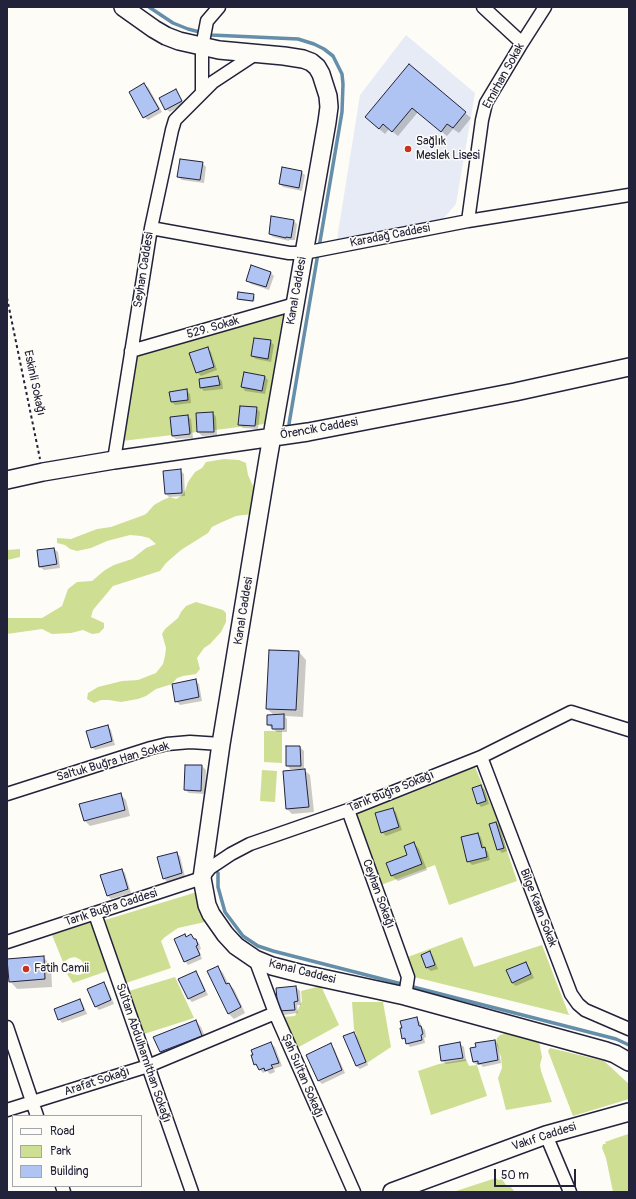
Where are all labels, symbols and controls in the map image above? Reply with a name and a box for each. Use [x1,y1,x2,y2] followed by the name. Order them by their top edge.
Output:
[480,41,528,111] street label: Emirhan Sokak
[416,135,480,163] place label: Sağlık Meslek Lisesi
[403,144,413,154] marker: Sağlık Meslek Lisesi
[349,221,431,251] street label: Karadağ Caddesi
[131,231,157,309] street label: Seyhan Caddesi
[284,256,310,326] street label: Kanal Caddesi
[185,314,241,342] street label: 529. Sokak
[20,349,48,417] street label: Eskinli Sokağı
[279,415,359,443] street label: Örencik Caddesi
[232,576,256,646] street label: Kanal Caddesi
[55,739,171,785] street label: Saltuk Buğra Han Sokak
[346,768,436,816] street label: Tarık Buğra Sokağı
[359,858,397,930] street label: Ceyhan Sokağı
[516,867,560,949] street label: Bilge Kaan Sokak
[63,886,159,930] street label: Tarık Buğra Caddesi
[267,957,337,987] street label: Kanal Caddesi
[34,962,89,976] place label: Fatih Camii
[21,964,31,974] marker: Fatih Camii
[112,981,174,1125] street label: Sultan Abdulhamithan Sokağı
[278,1032,326,1120] street label: Şah Sultan Sokağı
[62,1065,132,1099] street label: Arafat Sokağı
[12,1115,142,1187] legend
[510,1120,578,1154] street label: Vakıf Caddesi
[50,1124,75,1139] text: Road
[50,1144,71,1159] text: Park
[496,1161,578,1187] scale bar
[50,1164,89,1179] text: Building
[501,1168,529,1183] text: 50 m

